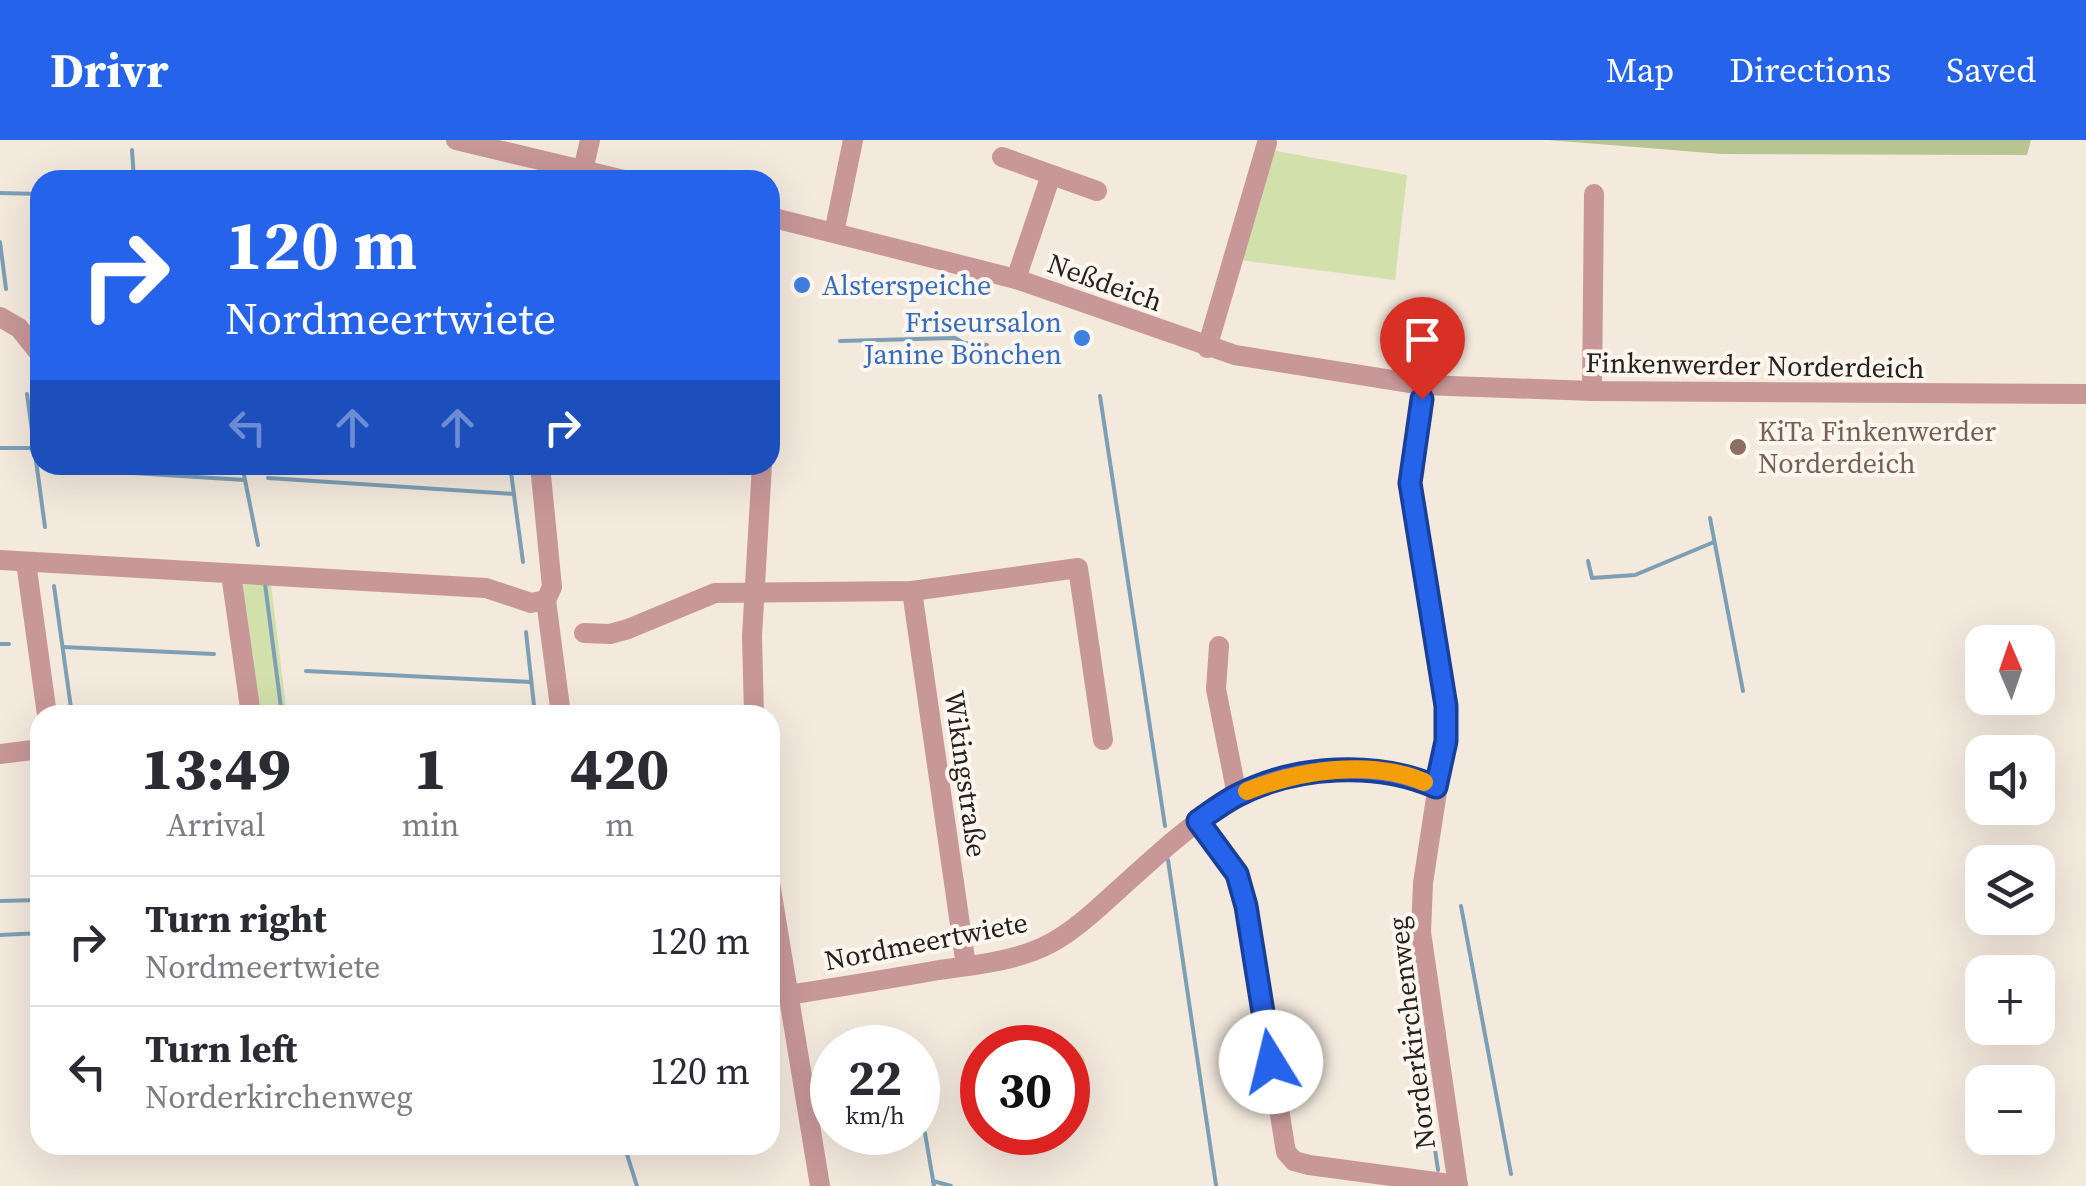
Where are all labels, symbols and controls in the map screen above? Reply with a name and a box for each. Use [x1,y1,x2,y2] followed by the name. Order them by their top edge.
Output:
[50,37,169,103] text: Drivr
[1606,46,1674,94] text: Map
[1729,46,1891,94] text: Directions
[1946,46,2036,94] text: Saved
[225,196,417,292] text: 120 m
[60,210,190,340] icon: right
[1042,244,1168,320] street label: Neßdeich
[822,266,991,304] place label: Alsterspeiche
[791,274,813,296] marker: Alsterspeiche
[225,287,556,349] text: Nordmeertwiete
[1380,297,1465,400] pin
[863,303,1062,373] place label: Friseursalon Janine Bönchen
[1395,312,1450,367] icon: arrive
[1071,327,1093,349] marker: Friseursalon Janine Bönchen
[1585,343,1925,387] street label: Finkenwerder Norderdeich
[220,400,275,455] icon: left
[325,400,380,455] icon: ahead
[430,400,485,455] icon: ahead
[535,400,590,455] icon: right
[1758,412,1996,482] place label: KiTa Finkenwerder Norderdeich
[1727,436,1749,458] marker: KiTa Finkenwerder Norderdeich
[1965,625,2055,715] north arrow
[1965,625,2055,1155] map controls
[936,688,996,860] street label: Wikingstraße
[141,727,291,809] text: 13:49
[414,727,447,809] text: 1
[570,727,669,809] text: 420
[1965,735,2055,825] button: sound
[166,803,265,847] text: Arrival
[402,803,459,847] text: min
[605,803,634,847] text: m
[1965,845,2055,935] button: layers
[145,893,327,945] text: Turn right
[821,903,1031,979] street label: Nordmeertwiete
[60,914,115,969] icon: right
[1378,914,1444,1152] street label: Norderkirchenweg
[650,915,750,967] text: 120 m
[145,945,380,989] text: Nordmeertwiete
[1965,955,2055,1045] button: +
[1219,1010,1323,1114] position arrow
[145,1023,297,1075] text: Turn left
[960,1025,1090,1155] speed limit sign: 30
[848,1043,902,1112] text: 22
[60,1044,115,1099] icon: left
[650,1045,750,1097] text: 120 m
[1965,1065,2055,1155] button: −
[145,1075,413,1119] text: Norderkirchenweg
[845,1098,905,1132] text: km/h

